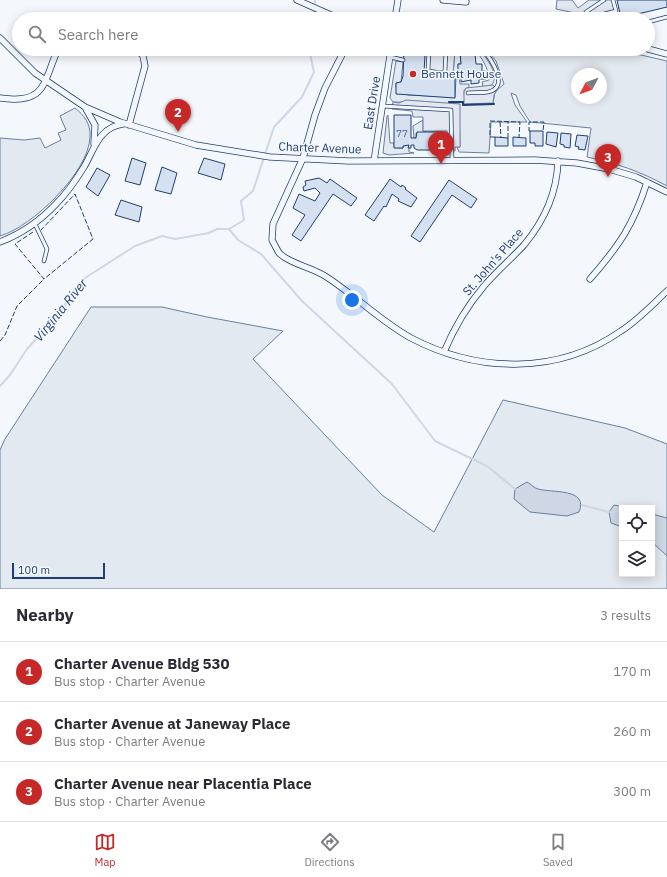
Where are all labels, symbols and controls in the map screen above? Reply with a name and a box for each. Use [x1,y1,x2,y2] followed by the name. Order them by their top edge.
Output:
[12,12,655,56] search box
[26,23,48,45] icon: search
[58,25,138,44] text: Search here
[421,66,502,81] place label: Bennett House
[571,68,607,104] north arrow
[408,69,418,79] marker: Bennett House
[360,75,383,131] street label: East Drive
[165,99,191,132] pin: 2
[396,127,408,140] house number: 77
[428,131,454,164] pin: 1
[278,139,362,156] street label: Charter Avenue
[595,144,621,177] pin: 3
[459,225,526,299] street label: St. John's Place
[30,274,92,345] water label: Virginia River
[342,290,362,310] your location
[619,505,655,577] map controls
[619,505,655,541] button: locate
[619,541,655,577] button: layers
[12,561,105,580] scale bar
[18,563,50,577] text: 100 m
[16,604,74,626] text: Nearby
[600,607,651,624] text: 3 results
[54,654,230,673] text: Charter Avenue Bldg 530
[25,663,33,680] text: 1
[613,663,651,680] text: 170 m
[54,673,205,690] text: Bus stop · Charter Avenue
[54,714,290,733] text: Charter Avenue at Janeway Place
[25,723,33,740] text: 2
[613,723,651,740] text: 260 m
[54,733,205,750] text: Bus stop · Charter Avenue
[54,774,312,793] text: Charter Avenue near Placentia Place
[25,783,33,800] text: 3
[613,783,651,800] text: 300 m
[54,793,205,810] text: Bus stop · Charter Avenue
[94,831,116,869] tab: Map
[304,831,355,869] tab: Directions
[543,831,573,869] tab: Saved

